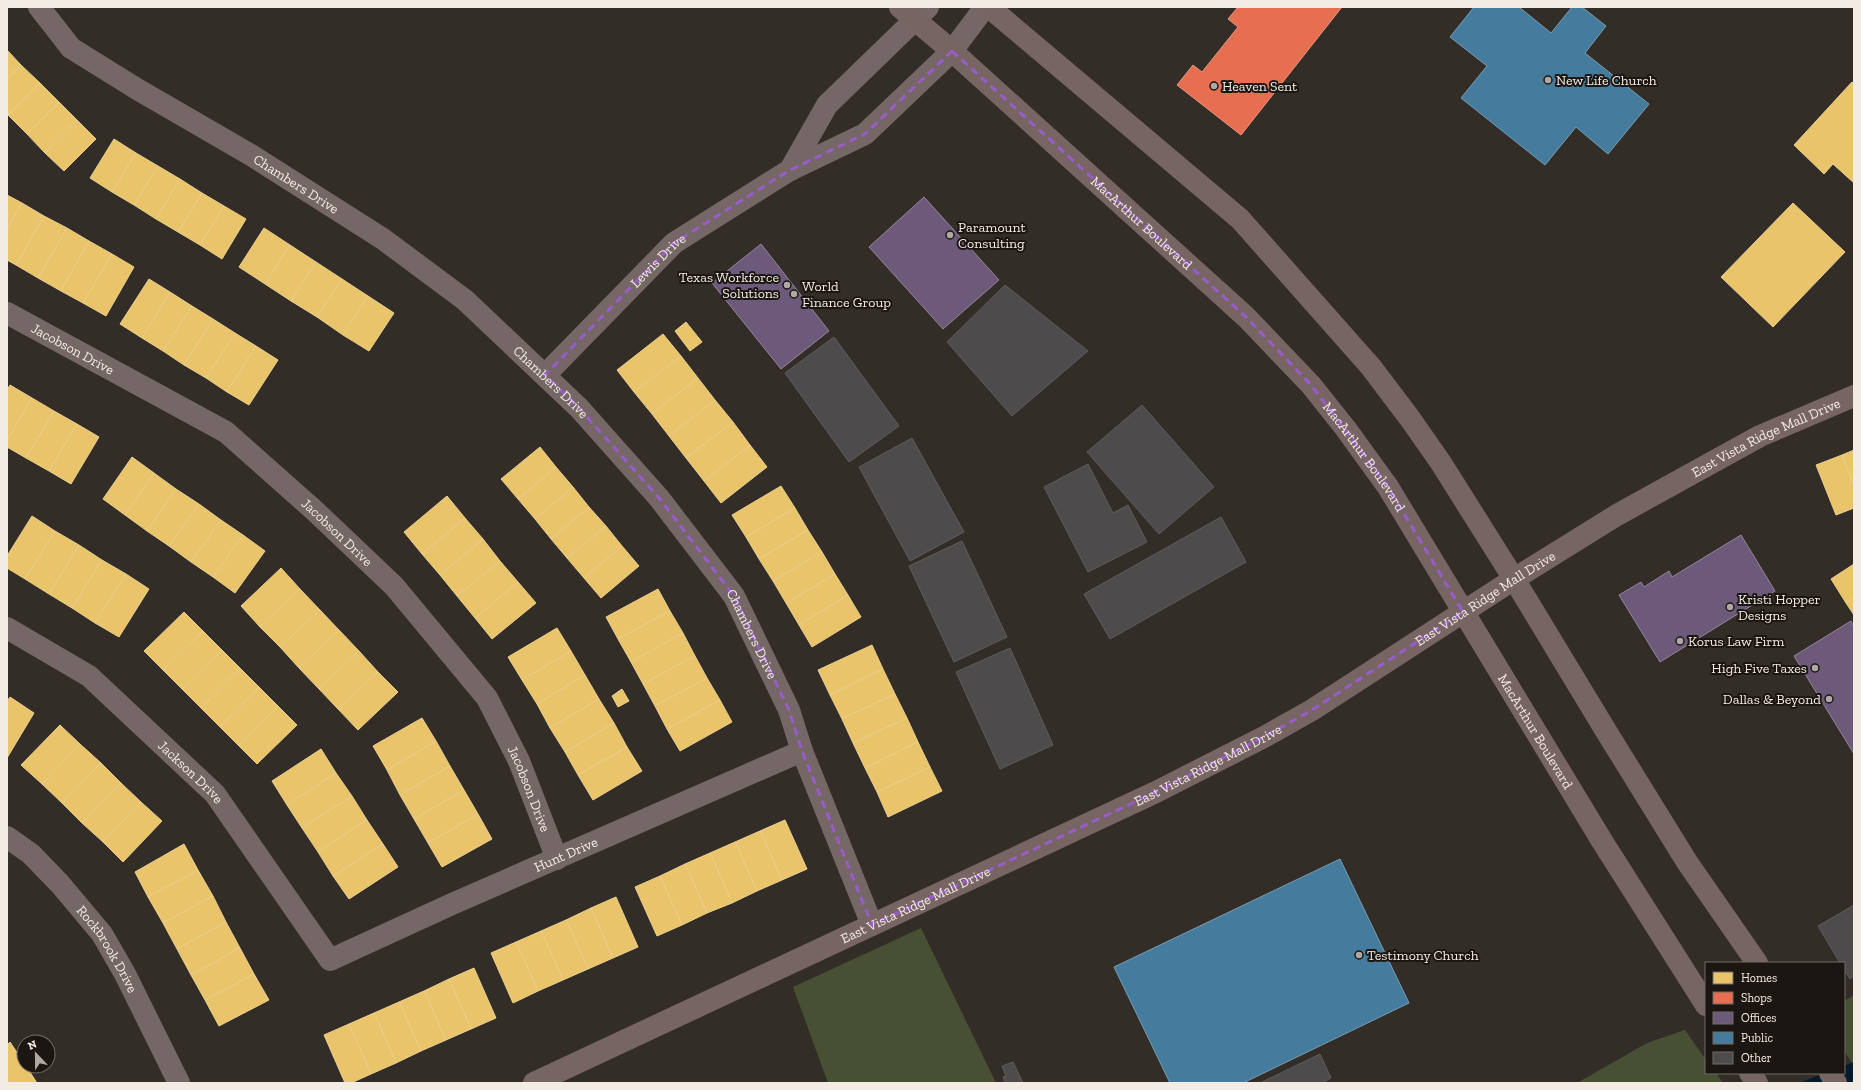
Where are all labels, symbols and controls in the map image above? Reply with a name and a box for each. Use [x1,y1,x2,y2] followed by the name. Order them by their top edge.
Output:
[1556,72,1657,89] place label: New Life Church
[1543,75,1553,85] marker: New Life Church
[1222,78,1298,95] place label: Heaven Sent
[1209,81,1219,91] marker: Heaven Sent
[250,151,342,218] street label: Chambers Drive
[1087,173,1196,274] street label: MacArthur Boulevard
[958,219,1026,252] place label: Paramount Consulting
[627,230,689,292] street label: Lewis Drive
[945,230,955,240] marker: Paramount Consulting
[679,269,779,302] place label: Texas Workforce Solutions
[802,278,891,311] place label: World Finance Group
[782,280,792,290] marker: Texas Workforce Solutions
[789,289,799,299] marker: World Finance Group
[28,320,117,379] street label: Jacobson Drive
[510,342,592,422] street label: Chambers Drive
[1689,395,1843,481] street label: East Vista Ridge Mall Drive
[1319,399,1409,515] street label: MacArthur Boulevard
[298,495,376,570] street label: Jacobson Drive
[1412,547,1559,650] street label: East Vista Ridge Mall Drive
[723,586,781,682] street label: Chambers Drive
[1738,591,1821,624] place label: Kristi Hopper Designs
[1725,602,1735,612] marker: Kristi Hopper Designs
[1688,633,1784,650] place label: Korus Law Firm
[1675,636,1685,646] marker: Korus Law Firm
[1711,660,1807,677] place label: High Five Taxes
[1810,663,1820,673] marker: High Five Taxes
[1494,671,1577,792] street label: MacArthur Boulevard
[1723,691,1821,708] place label: Dallas & Beyond
[1824,694,1834,704] marker: Dallas & Beyond
[1131,721,1285,810] street label: East Vista Ridge Mall Drive
[154,737,227,807] street label: Jackson Drive
[504,743,554,835] street label: Jacobson Drive
[532,833,601,876] street label: Hunt Drive
[838,863,994,947] street label: East Vista Ridge Mall Drive
[73,902,141,996] street label: Rockbrook Drive
[1367,947,1479,964] place label: Testimony Church
[1354,950,1364,960] marker: Testimony Church
[1705,962,1845,1074] legend
[1741,971,1777,985] text: Homes
[1741,991,1772,1005] text: Shops
[1741,1011,1777,1025] text: Offices
[1741,1031,1774,1045] text: Public
[16,1034,56,1074] north arrow
[26,1037,39,1053] text: N
[1741,1051,1772,1065] text: Other

